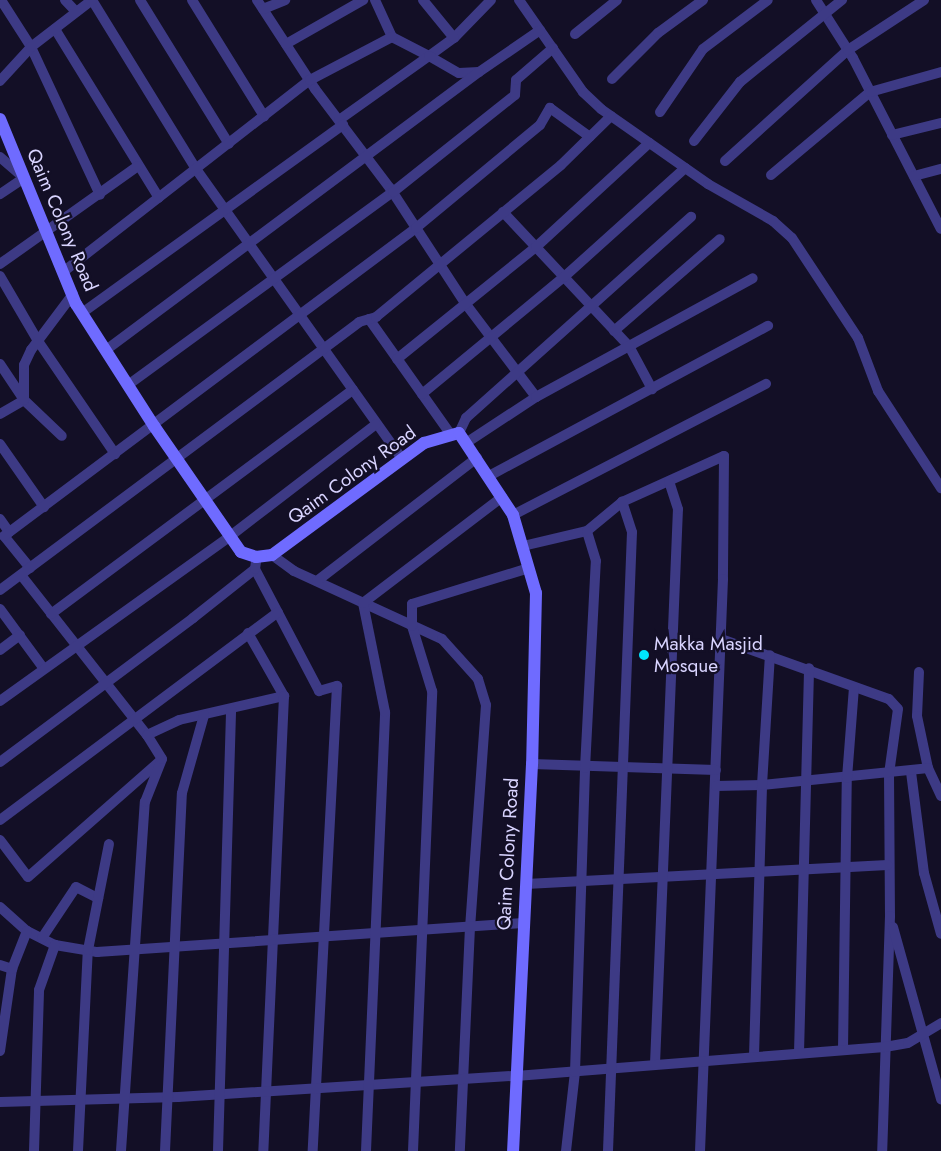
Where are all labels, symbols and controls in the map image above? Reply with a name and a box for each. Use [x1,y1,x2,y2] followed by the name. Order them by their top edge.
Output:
[22,145,102,295] street label: Qaim Colony Road
[284,421,420,529] street label: Qaim Colony Road
[654,633,763,677] place label: Makka Masjid Mosque
[638,649,650,661] marker: Makka Masjid Mosque
[493,777,523,931] street label: Qaim Colony Road

